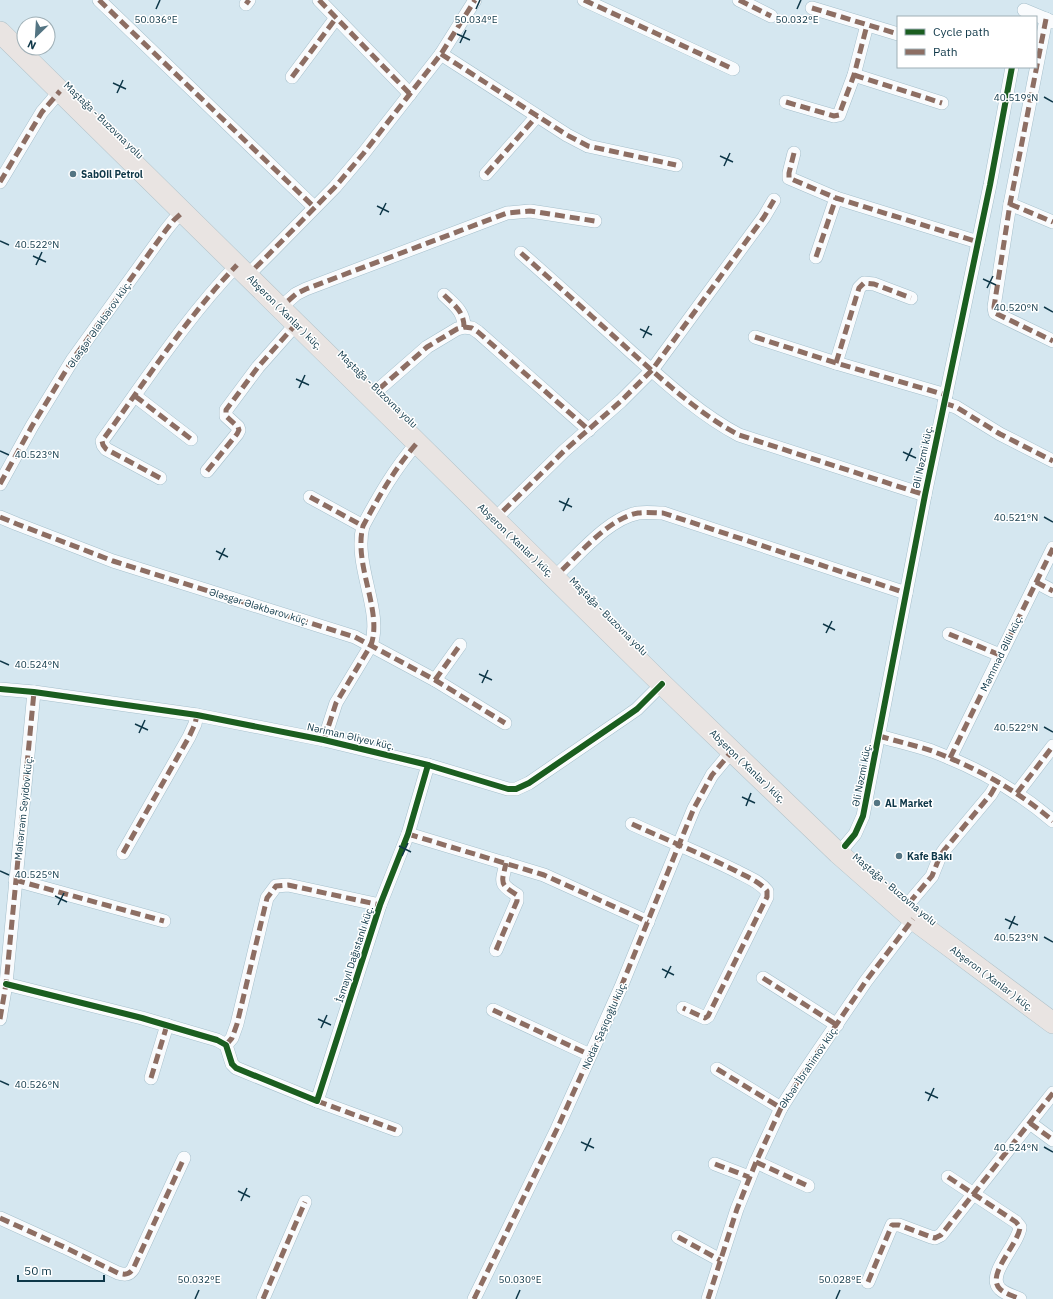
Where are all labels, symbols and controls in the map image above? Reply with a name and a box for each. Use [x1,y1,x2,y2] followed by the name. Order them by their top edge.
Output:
[134,13,178,26] text: 50.036°E
[454,13,498,26] text: 50.034°E
[775,13,819,26] text: 50.032°E
[16,16,56,56] north arrow
[897,16,1037,68] legend
[933,24,990,39] text: Cycle path
[25,37,38,53] text: N
[933,44,958,59] text: Path
[61,79,146,162] street label: Maştağa - Buzovna yolu
[994,91,1038,104] text: 40.519°N
[81,168,143,181] place label: SabOil Petrol
[68,169,78,179] marker: SabOil Petrol
[15,238,59,251] text: 40.522°N
[244,272,325,353] street label: Abşeron ( Xanlar ) küç.
[64,278,134,370] street label: Ələsgər Ələkbərov küç.
[994,301,1038,314] text: 40.520°N
[335,348,420,431] street label: Maştağa - Buzovna yolu
[909,424,936,490] street label: Əli Nəzmi küç.
[15,448,59,461] text: 40.523°N
[475,501,556,580] street label: Abşeron ( Xanlar ) küç.
[994,511,1038,524] text: 40.521°N
[567,574,651,658] street label: Maştağa - Buzovna yolu
[207,585,310,628] street label: Ələsgər Ələkbərov küç.
[977,613,1026,693] street label: Məmməd Əlili küç.
[15,658,59,671] text: 40.524°N
[306,720,396,753] street label: Nəriman Əliyev küç.
[994,721,1038,734] text: 40.522°N
[707,727,788,806] street label: Abşeron ( Xanlar ) küç.
[849,742,874,808] street label: Əli Nəzmi küç.
[12,755,35,861] street label: Məhərrəm Seyidov küç.
[885,797,933,810] place label: AL Market
[872,798,882,808] marker: AL Market
[850,850,939,928] street label: Maştağa - Buzovna yolu
[907,850,952,863] place label: Kafe Bakı
[894,851,904,861] marker: Kafe Bakı
[15,868,59,881] text: 40.525°N
[333,904,376,1004] street label: İsmayıl Dağıstanlı küç.
[994,931,1038,944] text: 40.523°N
[947,943,1036,1014] street label: Abşeron ( Xanlar ) küç.
[579,979,630,1071] street label: Nodar Şaşıqoğlu küç.
[776,1024,841,1111] street label: Əkbər İbrahimov küç.
[15,1078,59,1091] text: 40.526°N
[994,1141,1038,1154] text: 40.524°N
[18,1257,104,1283] scale bar
[24,1263,52,1278] text: 50 m
[177,1273,221,1286] text: 50.032°E
[498,1273,542,1286] text: 50.030°E
[818,1273,862,1286] text: 50.028°E

